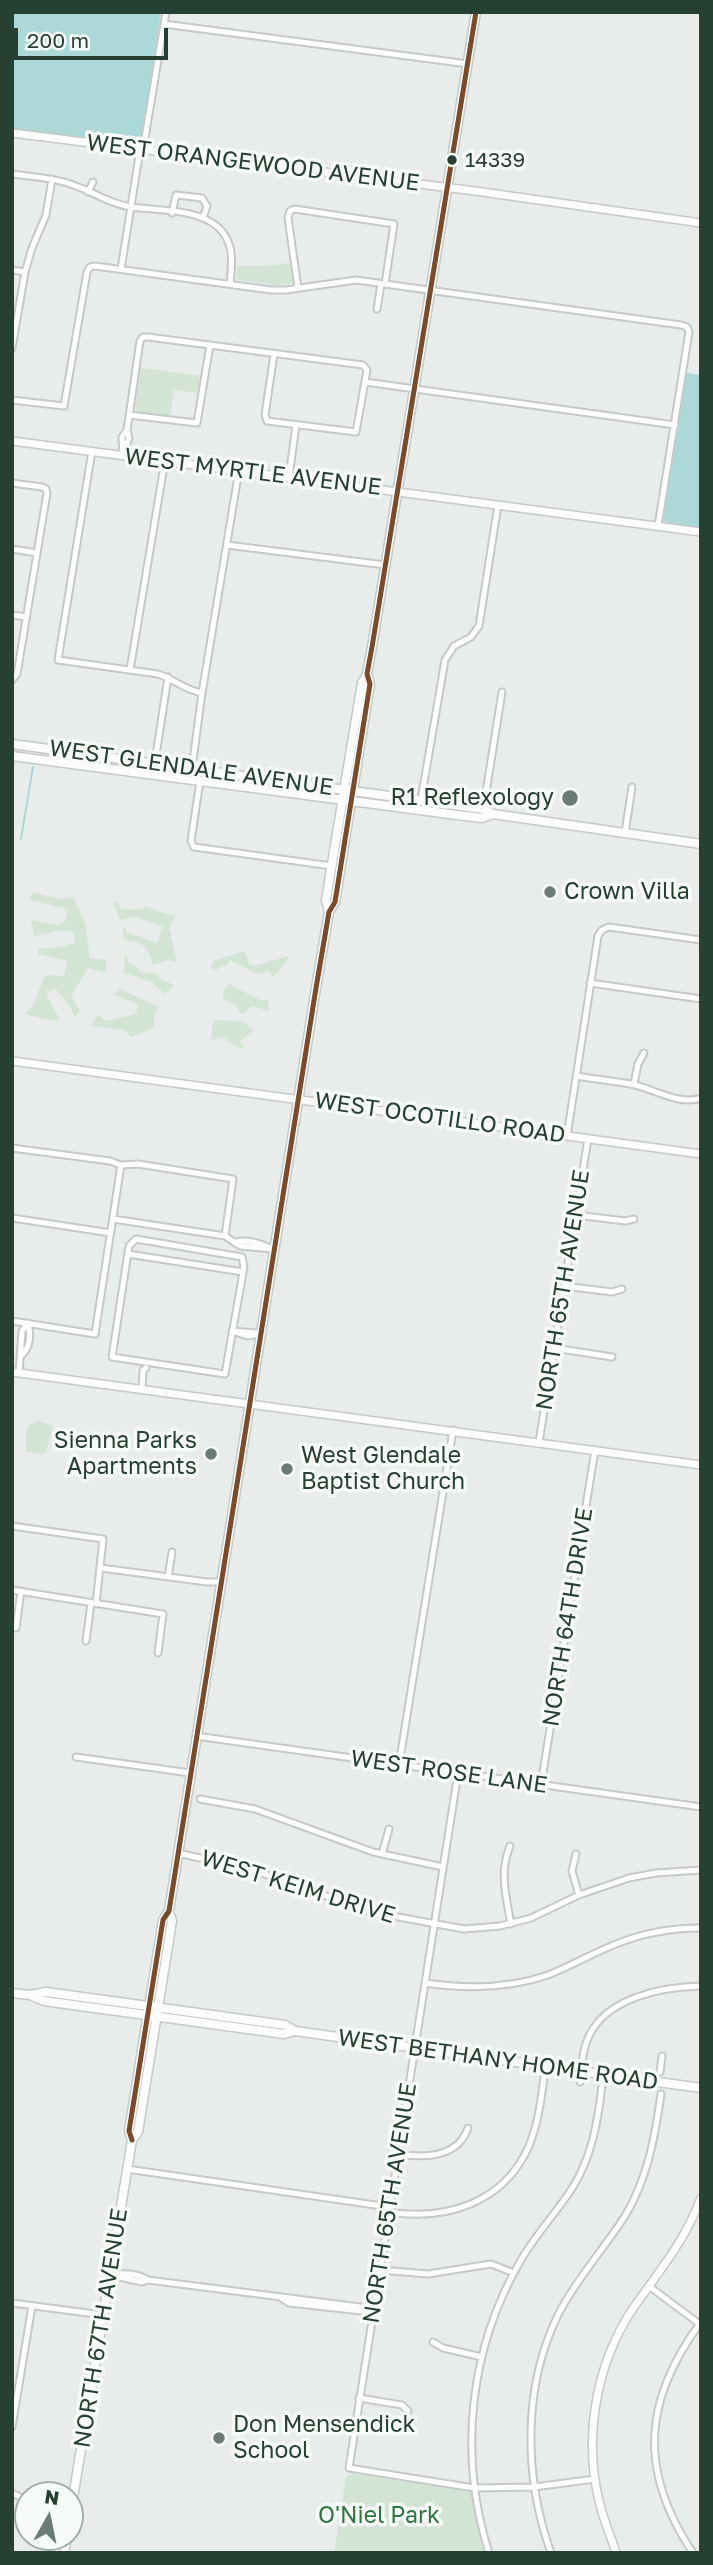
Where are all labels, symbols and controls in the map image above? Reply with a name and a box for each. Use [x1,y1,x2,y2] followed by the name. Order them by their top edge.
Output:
[18,14,172,58] scale bar
[27,27,89,53] text: 200 m
[85,129,421,197] street label: WEST ORANGEWOOD AVENUE
[465,147,525,173] place label: 14339
[445,153,459,167] marker: 14339
[123,443,383,501] street label: WEST MYRTLE AVENUE
[47,734,335,802] street label: WEST GLENDALE AVENUE
[391,784,554,812] place label: R1 Reflexology
[560,788,580,808] marker: R1 Reflexology
[564,878,690,906] place label: Crown Villa
[542,884,558,900] marker: Crown Villa
[313,1087,567,1149] street label: WEST OCOTILLO ROAD
[530,1168,596,1412] street label: NORTH 65TH AVENUE
[54,1427,197,1481] place label: Sienna Parks Apartments
[301,1442,465,1496] place label: West Glendale Baptist Church
[203,1446,219,1462] marker: Sienna Parks Apartments
[279,1461,295,1477] marker: West Glendale Baptist Church
[537,1506,599,1728] street label: NORTH 64TH DRIVE
[349,1745,549,1799] street label: WEST ROSE LANE
[198,1844,398,1930] street label: WEST KEIM DRIVE
[336,2024,660,2096] street label: WEST BETHANY HOME ROAD
[357,2081,423,2325] street label: NORTH 65TH AVENUE
[68,2206,134,2450] street label: NORTH 67TH AVENUE
[233,2411,416,2465] place label: Don Mensendick School
[211,2430,227,2446] marker: Don Mensendick School
[14,2481,84,2551] north arrow
[43,2484,61,2509] text: N
[318,2502,440,2530] park label: O'Niel Park

